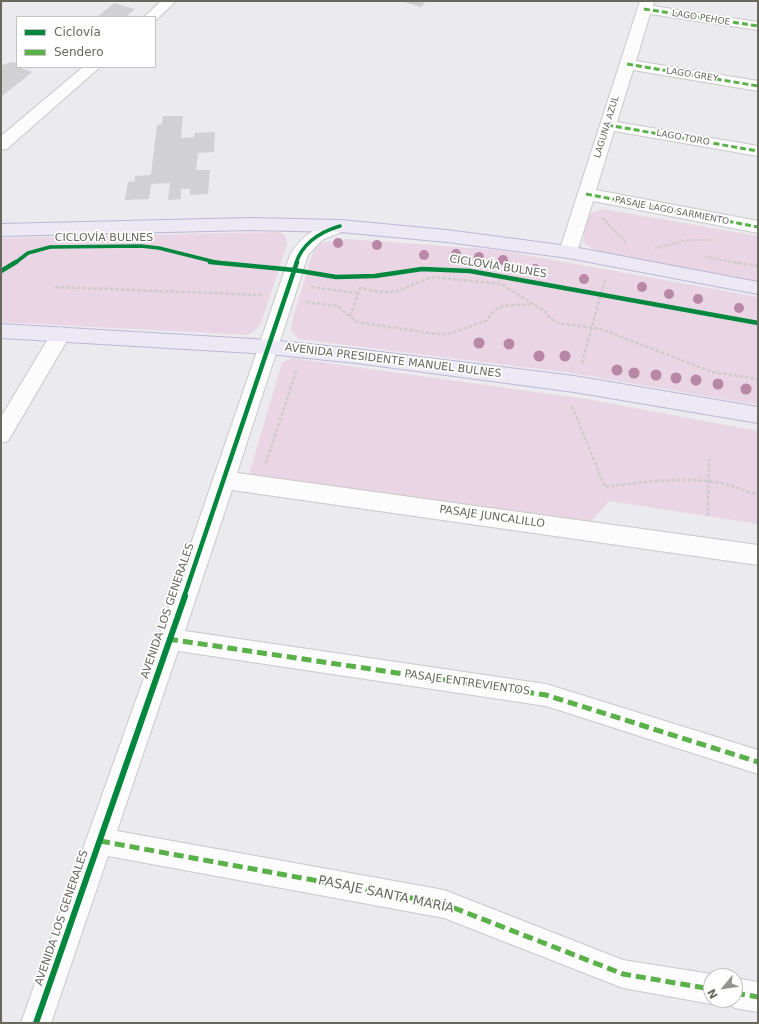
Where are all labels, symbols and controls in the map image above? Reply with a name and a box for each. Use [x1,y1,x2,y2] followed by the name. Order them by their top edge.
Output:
[671,8,731,28] street label: LAGO PEHOE
[16,16,156,68] legend
[54,25,101,39] text: Ciclovía
[54,45,104,59] text: Sendero
[665,66,719,84] street label: LAGO GREY
[592,95,622,159] street label: LAGUNA AZUL
[655,128,711,148] street label: LAGO TORO
[614,195,730,227] street label: PASAJE LAGO SARMIENTO
[55,231,153,245] street label: CICLOVÍA BULNES
[448,253,548,281] street label: CICLOVÍA BULNES
[284,341,502,381] street label: AVENIDA PRESIDENTE MANUEL BULNES
[438,503,546,531] street label: PASAJE JUNCALILLO
[139,542,197,680] street label: AVENIDA LOS GENERALES
[403,668,531,698] street label: PASAJE ENTREVIENTOS
[33,849,91,987] street label: AVENIDA LOS GENERALES
[317,873,455,917] street label: PASAJE SANTA MARÍA
[703,968,743,1008] north arrow
[705,986,721,1001] text: N

